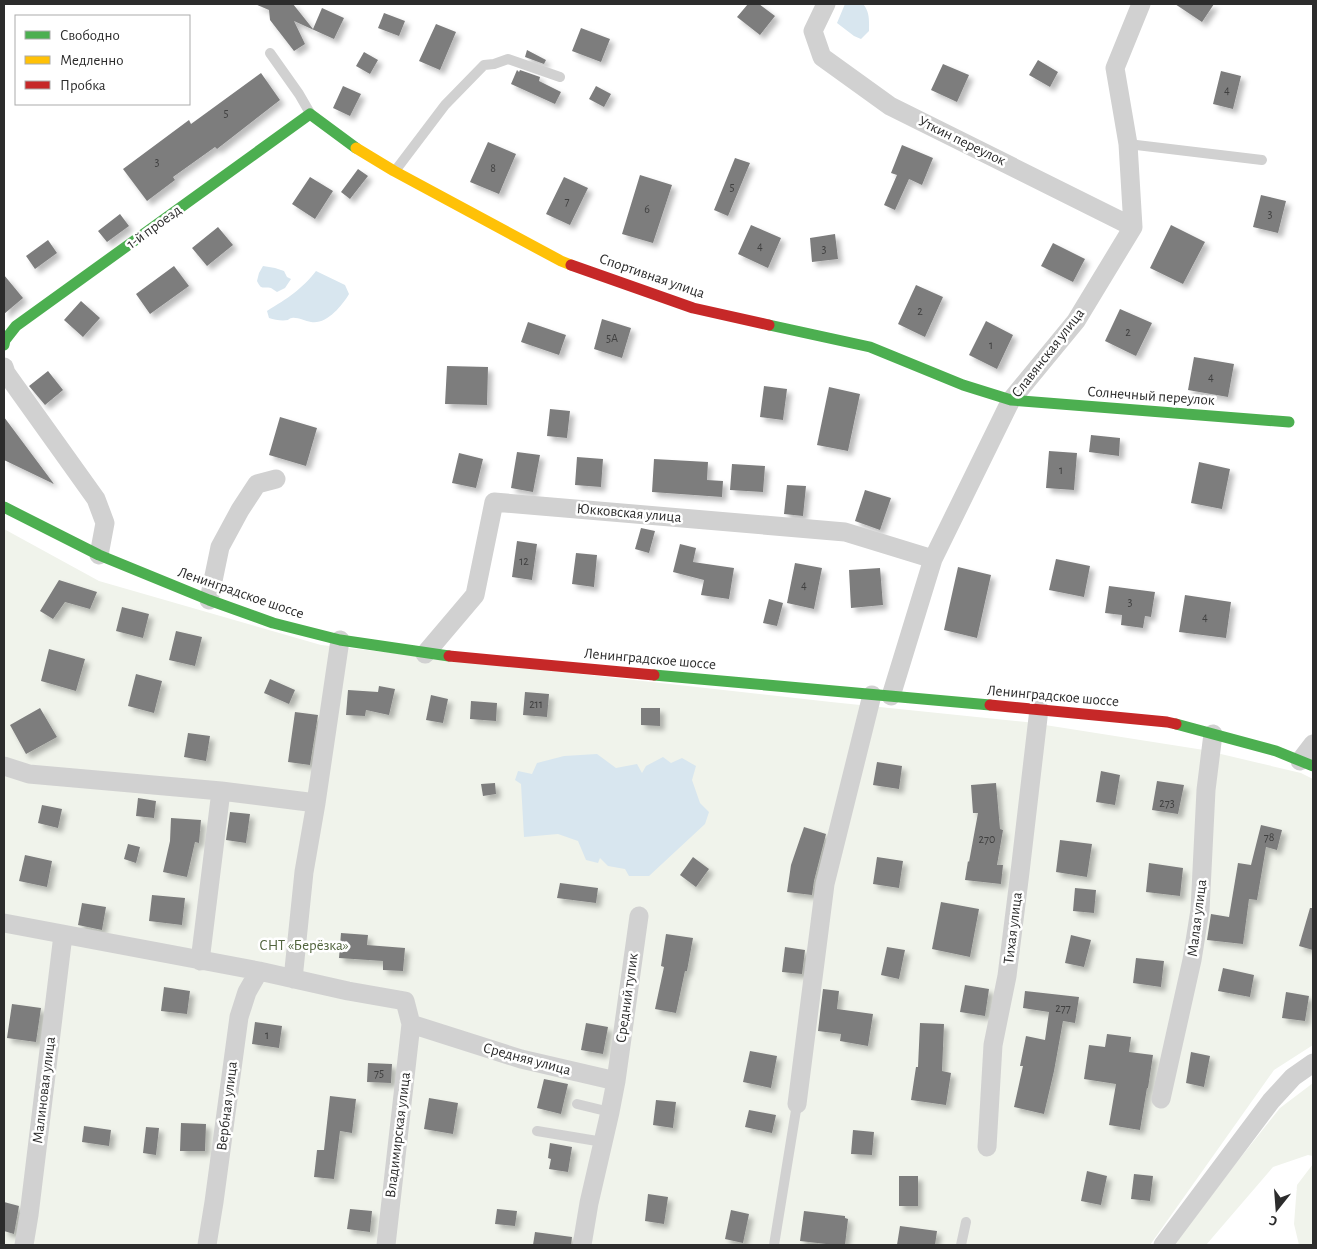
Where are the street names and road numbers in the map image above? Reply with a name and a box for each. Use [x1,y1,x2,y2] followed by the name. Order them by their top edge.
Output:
[916,113,1008,169] street label: Уткин переулок
[124,202,184,252] street label: 1-й проезд
[597,251,707,301] street label: Спортивная улица
[1009,306,1087,400] street label: Славянская улица
[1087,384,1215,408] street label: Солнечный переулок
[576,501,682,525] street label: Юкковская улица
[176,564,306,622] street label: Ленинградское шоссе
[583,646,717,672] street label: Ленинградское шоссе
[986,683,1120,709] street label: Ленинградское шоссе
[1185,878,1209,958] street label: Малая улица
[1001,891,1025,965] street label: Тихая улица
[613,952,641,1044] street label: Средний тупик
[30,1036,58,1144] street label: Малиновая улица
[482,1040,573,1078] street label: Средняя улица
[214,1060,240,1152] street label: Вербная улица
[383,1071,413,1199] street label: Владимирская улица

